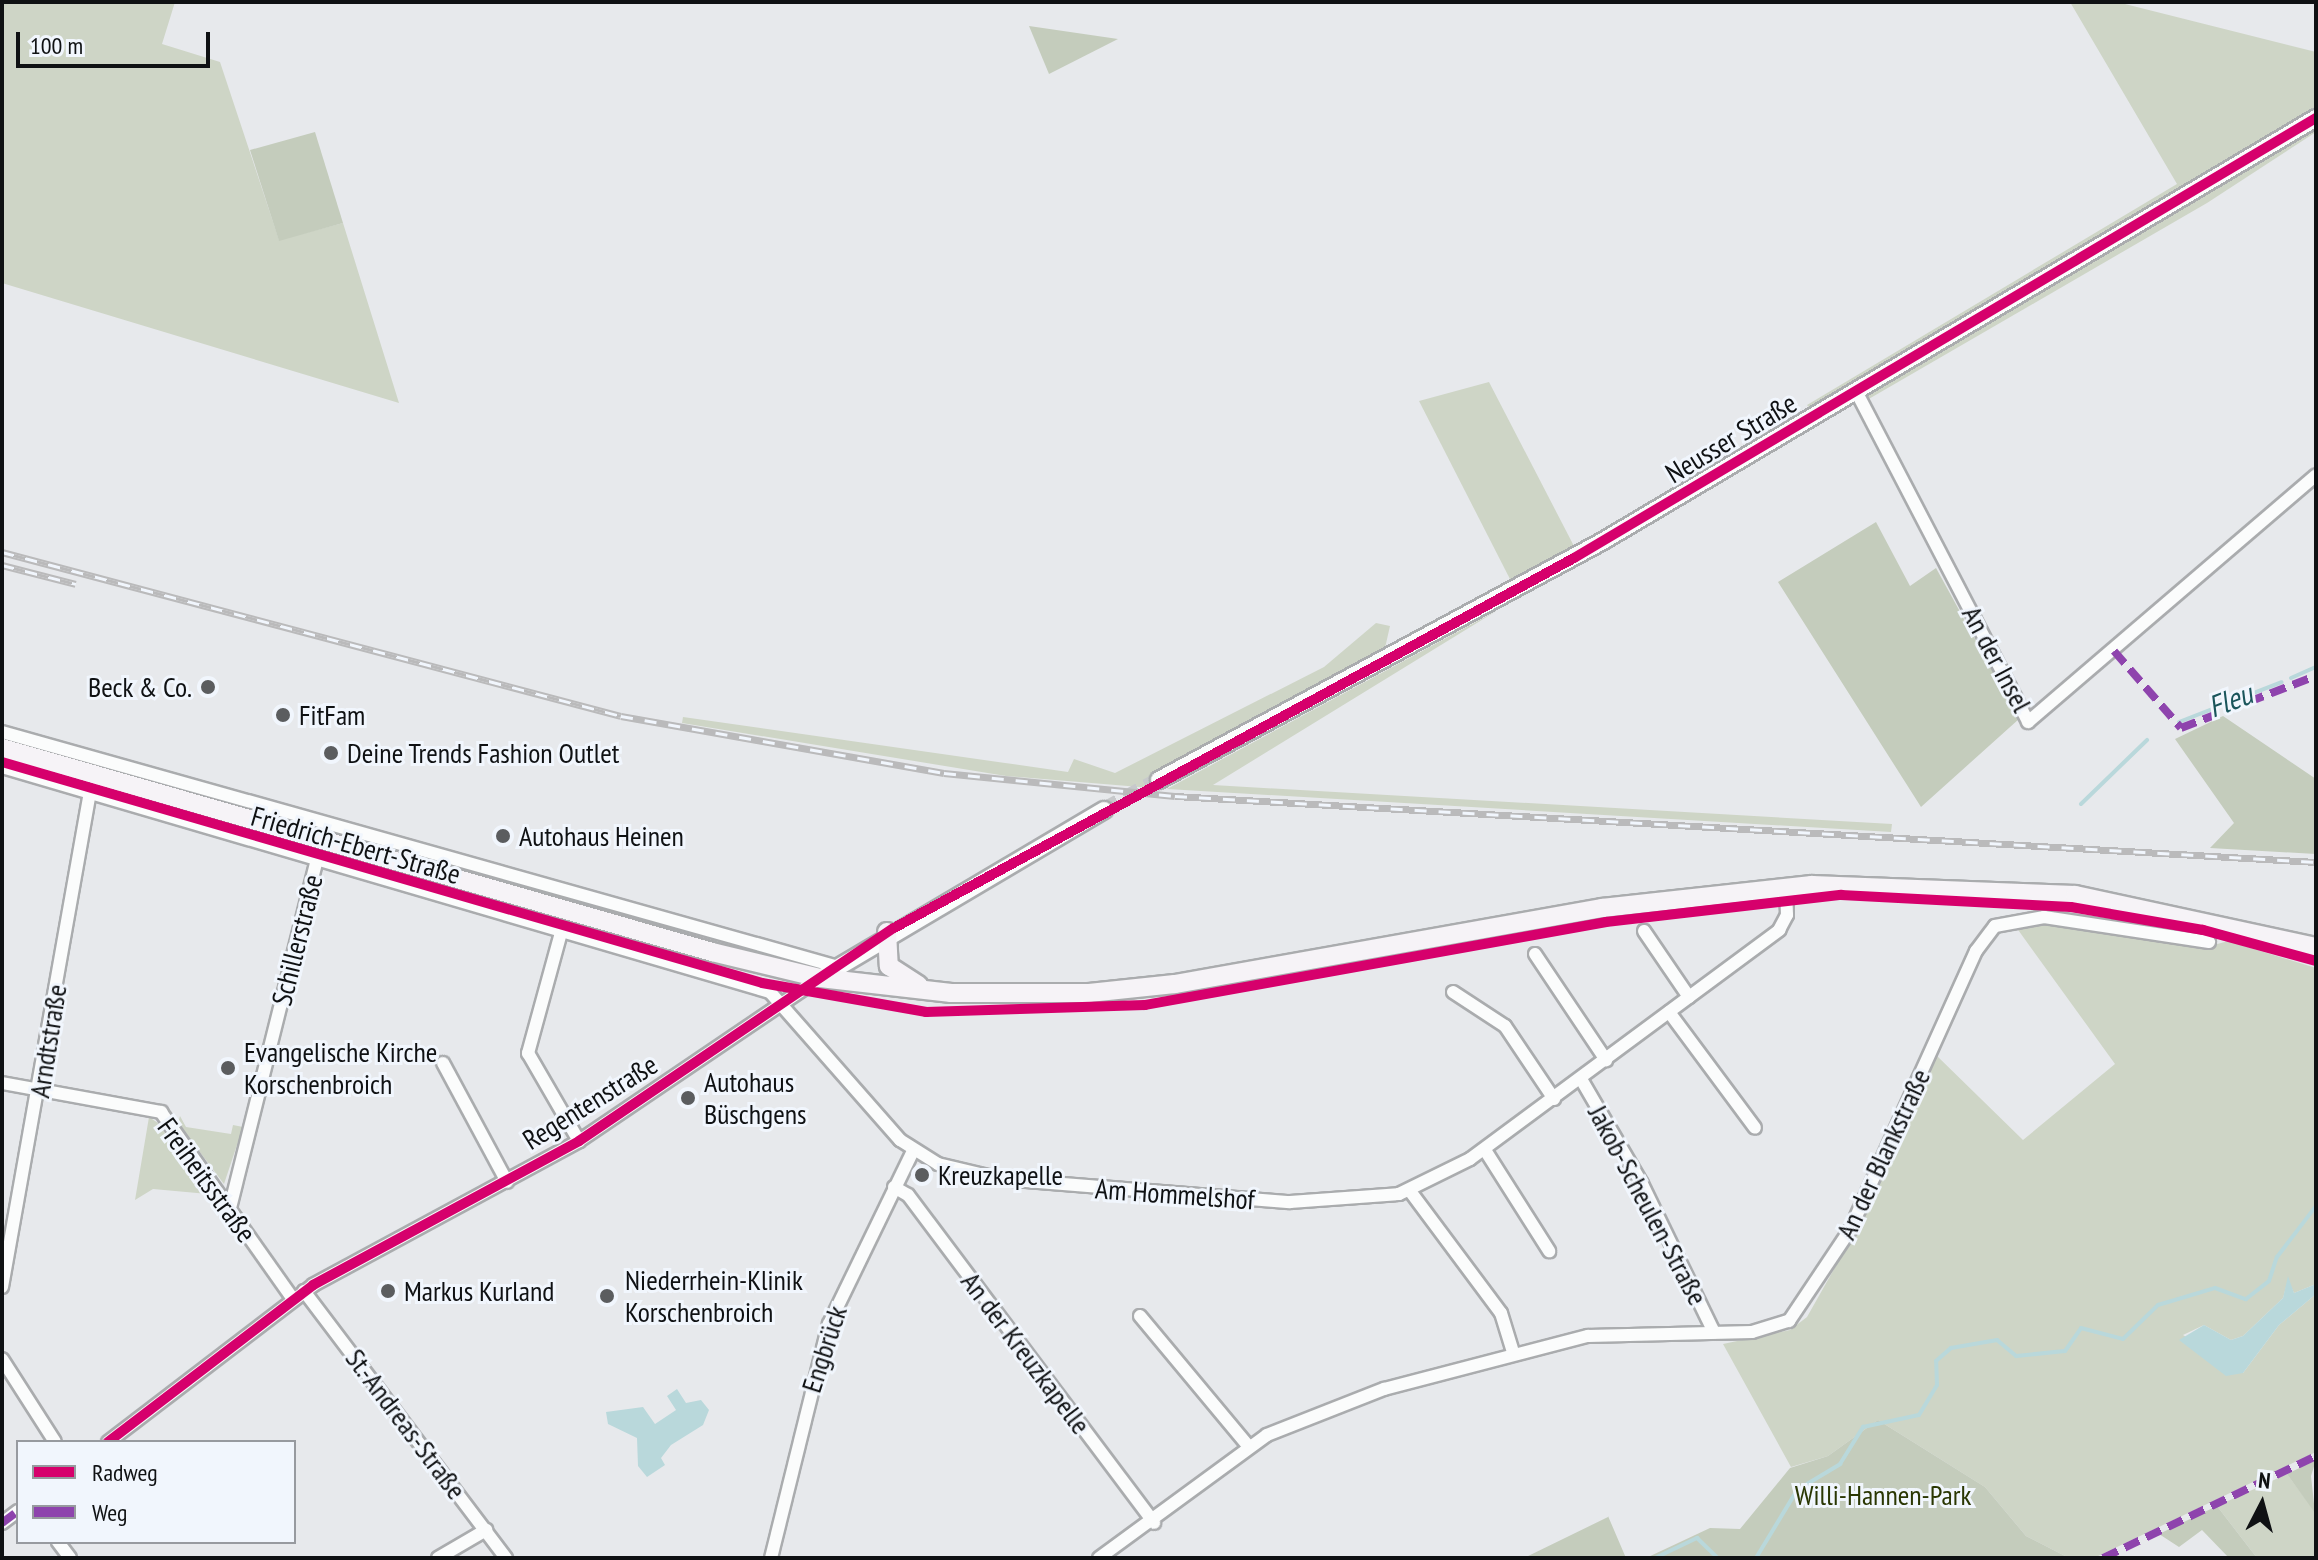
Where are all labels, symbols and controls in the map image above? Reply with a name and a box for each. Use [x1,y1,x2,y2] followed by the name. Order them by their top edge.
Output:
[20,16,214,66] scale bar
[30,30,83,61] text: 100 m
[1659,386,1803,490] street label: Neusser Straße
[1955,600,2039,718] street label: An der Insel
[87,670,192,704] place label: Beck & Co.
[2203,675,2257,725] water label: Fleu
[199,678,217,696] marker: Beck & Co.
[299,698,365,732] place label: FitFam
[274,706,292,724] marker: FitFam
[347,736,620,770] place label: Deine Trends Fashion Outlet
[322,744,340,762] marker: Deine Trends Fashion Outlet
[247,799,465,891] street label: Friedrich-Ebert-Straße
[519,819,684,853] place label: Autohaus Heinen
[494,827,512,845] marker: Autohaus Heinen
[265,871,329,1009] street label: Schillerstraße
[22,982,74,1100] street label: Arndtstraße
[244,1035,437,1101] place label: Evangelische Kirche Korschenbroich
[517,1047,663,1157] street label: Regentenstraße
[219,1059,237,1077] marker: Evangelische Kirche Korschenbroich
[1829,1063,1937,1245] street label: An der Blankstraße
[704,1065,807,1131] place label: Autohaus Büschgens
[679,1089,697,1107] marker: Autohaus Büschgens
[1581,1099,1715,1311] street label: Jakob-Scheulen-Straße
[151,1111,263,1249] street label: Freiheitsstraße
[938,1158,1063,1192] place label: Kreuzkapelle
[913,1166,931,1184] marker: Kreuzkapelle
[1094,1172,1256,1216] street label: Am Hommelshof
[625,1263,803,1329] place label: Niederrhein-Klinik Korschenbroich
[954,1265,1098,1441] street label: An der Kreuzkapelle
[404,1274,554,1308] place label: Markus Kurland
[379,1282,397,1300] marker: Markus Kurland
[596,1285,618,1307] marker: Niederrhein-Klinik Korschenbroich
[794,1301,854,1397] street label: Engbrück
[339,1342,473,1506] street label: St.-Andreas-Straße
[16,1440,296,1544] legend
[92,1457,158,1488] text: Radweg
[2222,1464,2302,1544] north arrow
[2257,1466,2272,1495] text: N
[1795,1478,1971,1512] park label: Willi-Hannen-Park
[92,1497,127,1528] text: Weg

